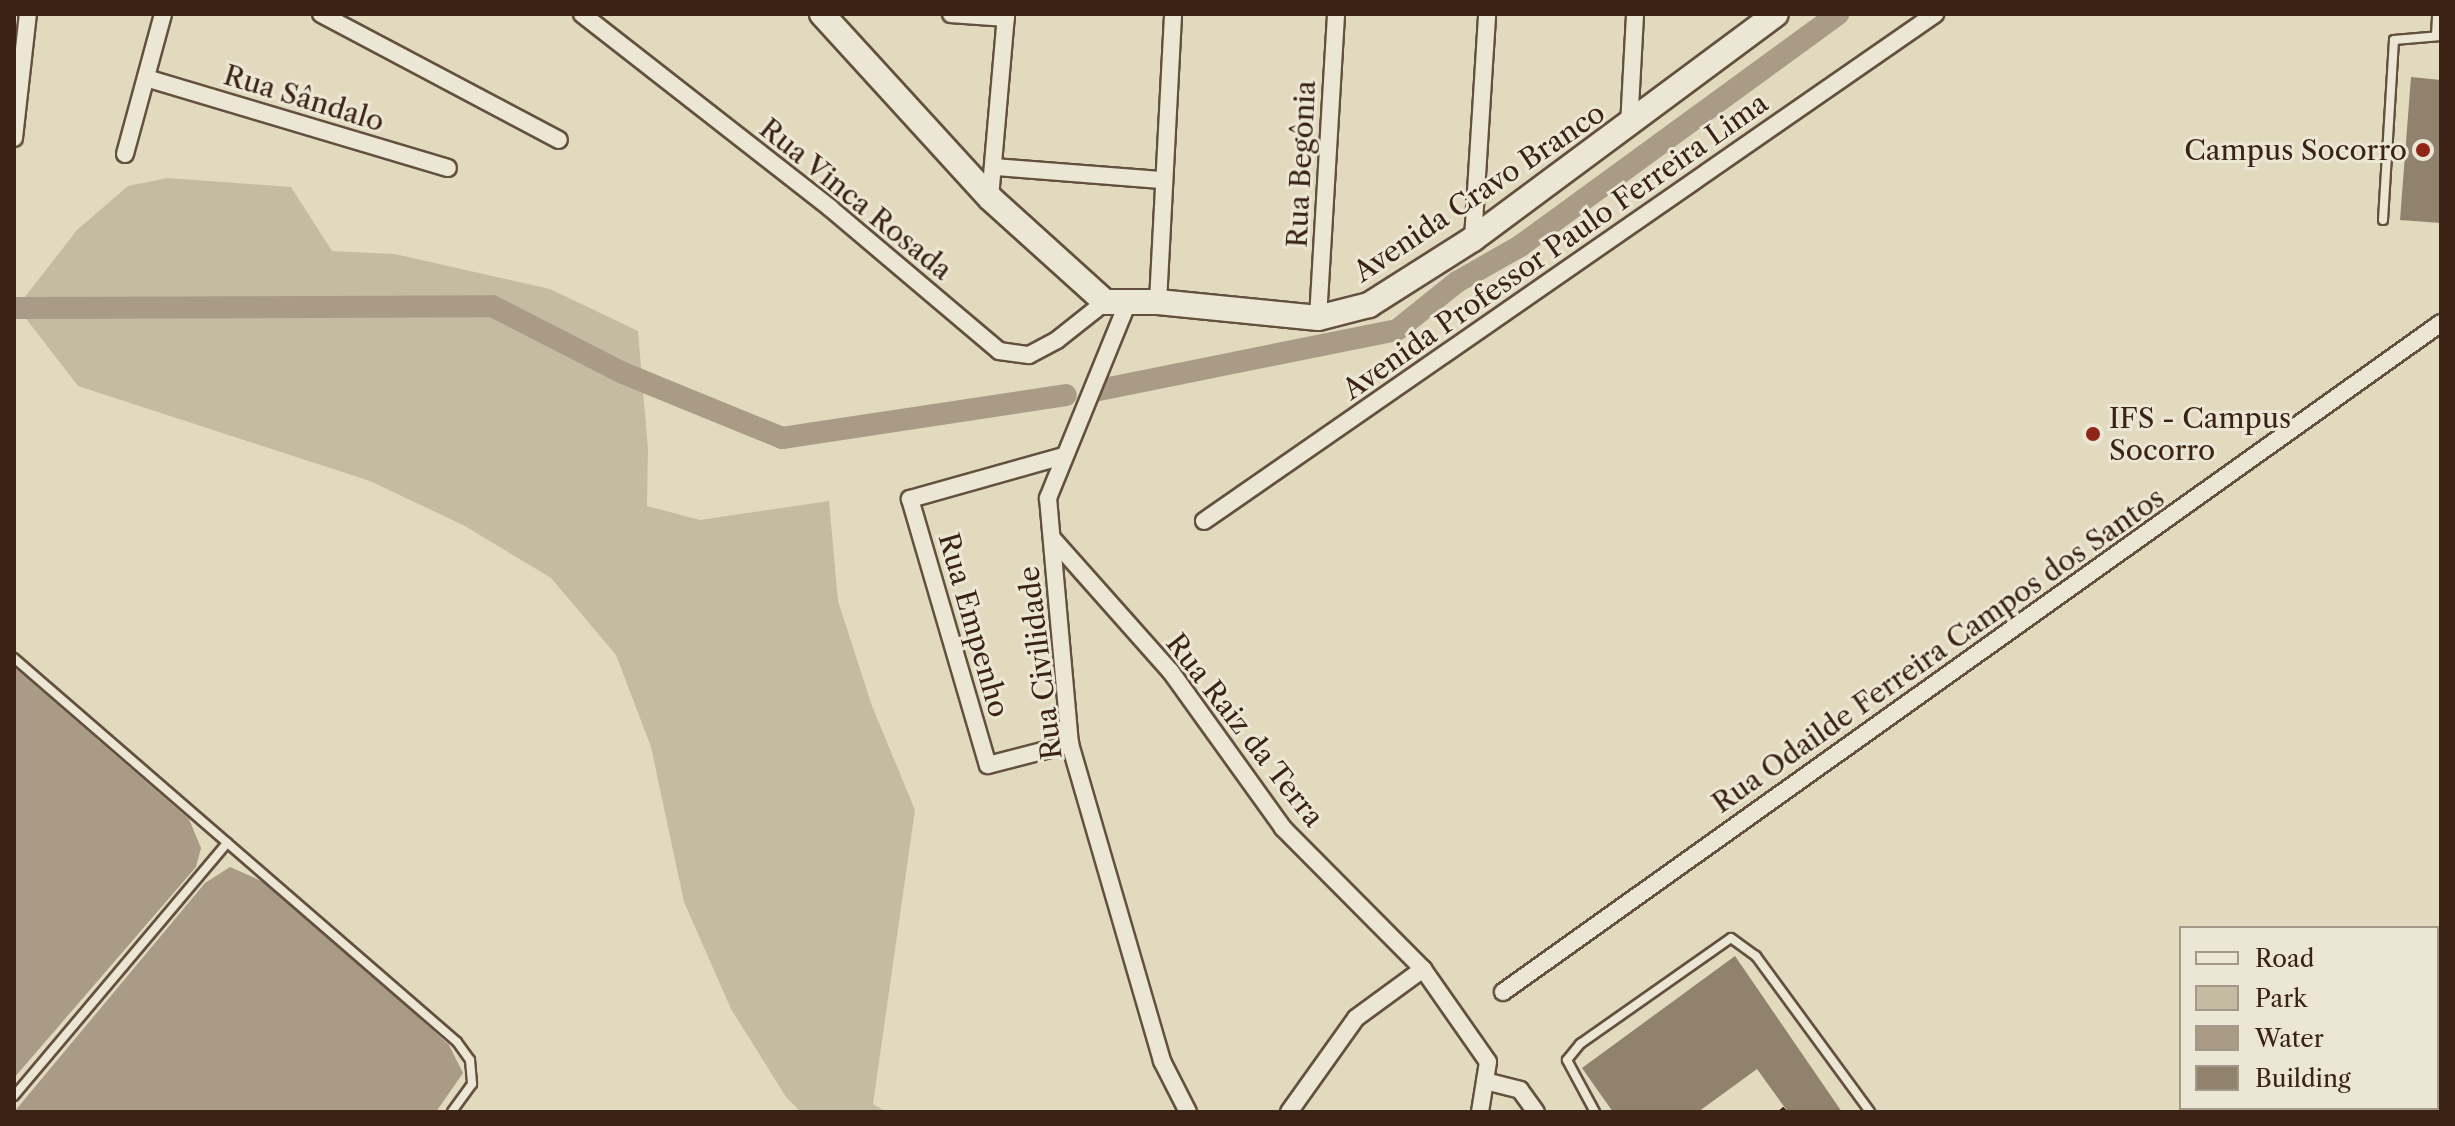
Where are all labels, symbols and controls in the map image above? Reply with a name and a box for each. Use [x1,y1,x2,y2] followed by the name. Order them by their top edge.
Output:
[220,58,388,138] street label: Rua Sândalo
[1280,79,1322,249] street label: Rua Begônia
[1336,85,1774,407] street label: Avenida Professor Paulo Ferreira Lima
[1347,95,1611,289] street label: Avenida Cravo Branco
[752,111,960,287] street label: Rua Vinca Rosada
[2184,133,2407,167] place label: Campus Socorro
[2414,141,2432,159] marker: Campus Socorro
[2109,401,2291,467] place label: IFS - Campus Socorro
[2084,425,2102,443] marker: IFS - Campus Socorro
[1705,480,2171,820] street label: Rua Odailde Ferreira Campos dos Santos
[932,529,1016,721] street label: Rua Empenho
[1011,564,1069,762] street label: Rua Civilidade
[1159,626,1331,834] street label: Rua Raiz da Terra
[2179,926,2439,1110] legend
[2255,944,2314,973] text: Road
[2255,984,2307,1013] text: Park
[2255,1024,2324,1053] text: Water
[2255,1064,2351,1093] text: Building

